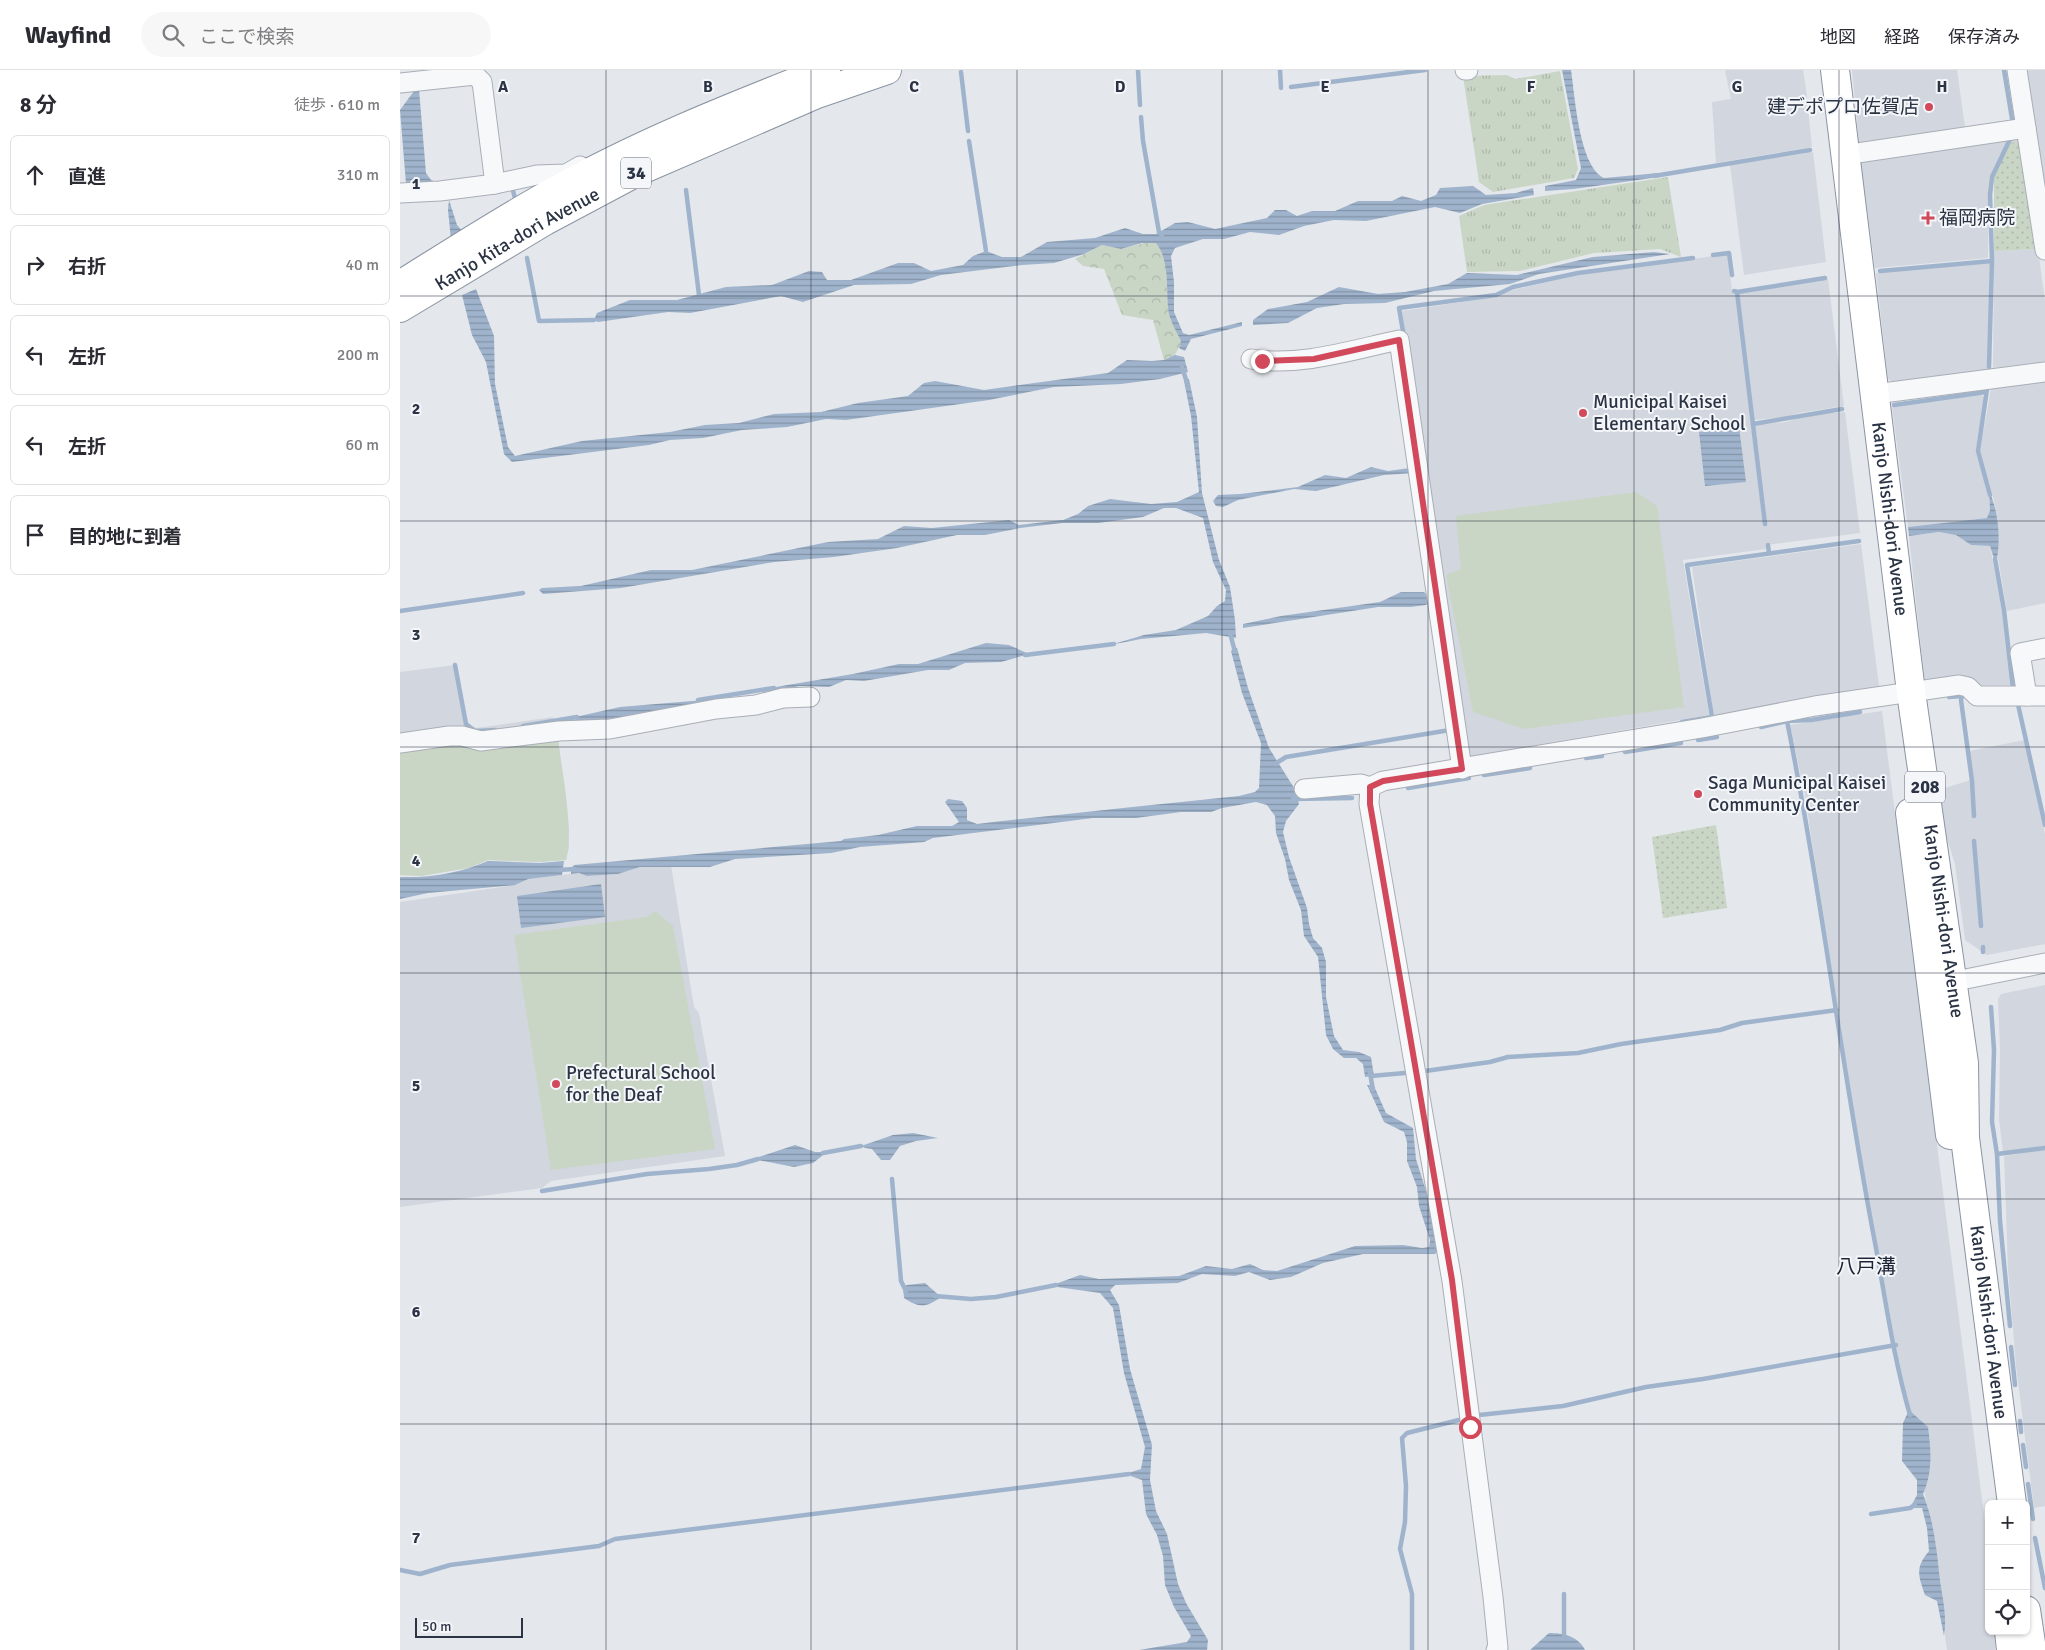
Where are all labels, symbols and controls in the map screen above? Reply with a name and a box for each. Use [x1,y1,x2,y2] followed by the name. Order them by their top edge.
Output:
[141,12,491,57] search box
[25,20,111,50] text: Wayfind
[159,21,187,49] icon: search
[199,25,294,49] text: ここで検索
[1820,26,1856,48] text: 地図
[1884,26,1920,48] text: 経路
[1948,26,2020,48] text: 保存済み
[498,77,509,97] text: A
[703,77,713,97] text: B
[909,77,919,97] text: C
[1115,77,1126,97] text: D
[1320,77,1330,97] text: E
[1527,77,1536,97] text: F
[1732,77,1742,97] text: G
[1937,77,1947,97] text: H
[20,92,57,118] text: 8 分
[294,95,380,115] text: 徒歩 · 610 m
[1767,95,1919,119] place label: 建デポプロ佐賀店
[1923,101,1935,113] marker: 建デポプロ佐賀店
[621,158,651,189] road number: 34
[21,161,49,189] icon: ahead
[68,165,106,189] text: 直進
[337,165,379,185] text: 310 m
[412,174,421,194] text: 1
[431,182,604,296] street label: Kanjo Kita-dori Avenue
[1939,206,2015,230] place label: 福岡病院
[1921,211,1935,225] marker: 福岡病院
[21,251,49,279] icon: right
[68,255,106,279] text: 右折
[345,255,379,275] text: 40 m
[21,341,49,369] icon: left
[68,345,106,369] text: 左折
[337,345,379,365] text: 200 m
[1251,350,1274,373] route end
[1593,390,1746,436] place label: Municipal Kaisei Elementary School
[412,399,420,419] text: 2
[1577,407,1589,419] marker: Municipal Kaisei Elementary School
[1866,420,1914,617] street label: Kanjo Nishi-dori Avenue
[21,431,49,459] icon: left
[68,435,106,459] text: 左折
[345,435,379,455] text: 60 m
[21,521,49,549] icon: arrive
[68,525,182,549] text: 目的地に到着
[412,625,420,645] text: 3
[1708,771,1886,817] place label: Saga Municipal Kaisei Community Center
[1905,772,1945,802] road number: 208
[1692,788,1704,800] marker: Saga Municipal Kaisei Community Center
[1918,823,1969,1019] street label: Kanjo Nishi-dori Avenue
[412,851,421,871] text: 4
[566,1061,716,1107] place label: Prefectural School for the Deaf
[412,1076,420,1096] text: 5
[550,1078,562,1090] marker: Prefectural School for the Deaf
[1964,1224,2013,1421] street label: Kanjo Nishi-dori Avenue
[1836,1254,1896,1279] district label: 八戸溝
[412,1302,421,1322] text: 6
[1459,1416,1482,1439] route start
[1985,1500,2030,1635] map controls
[1985,1500,2030,1545] button: +
[412,1528,421,1548] text: 7
[1985,1545,2030,1590] button: −
[1985,1590,2030,1635] button: locate
[415,1615,522,1638] scale bar
[422,1618,451,1635] text: 50 m

